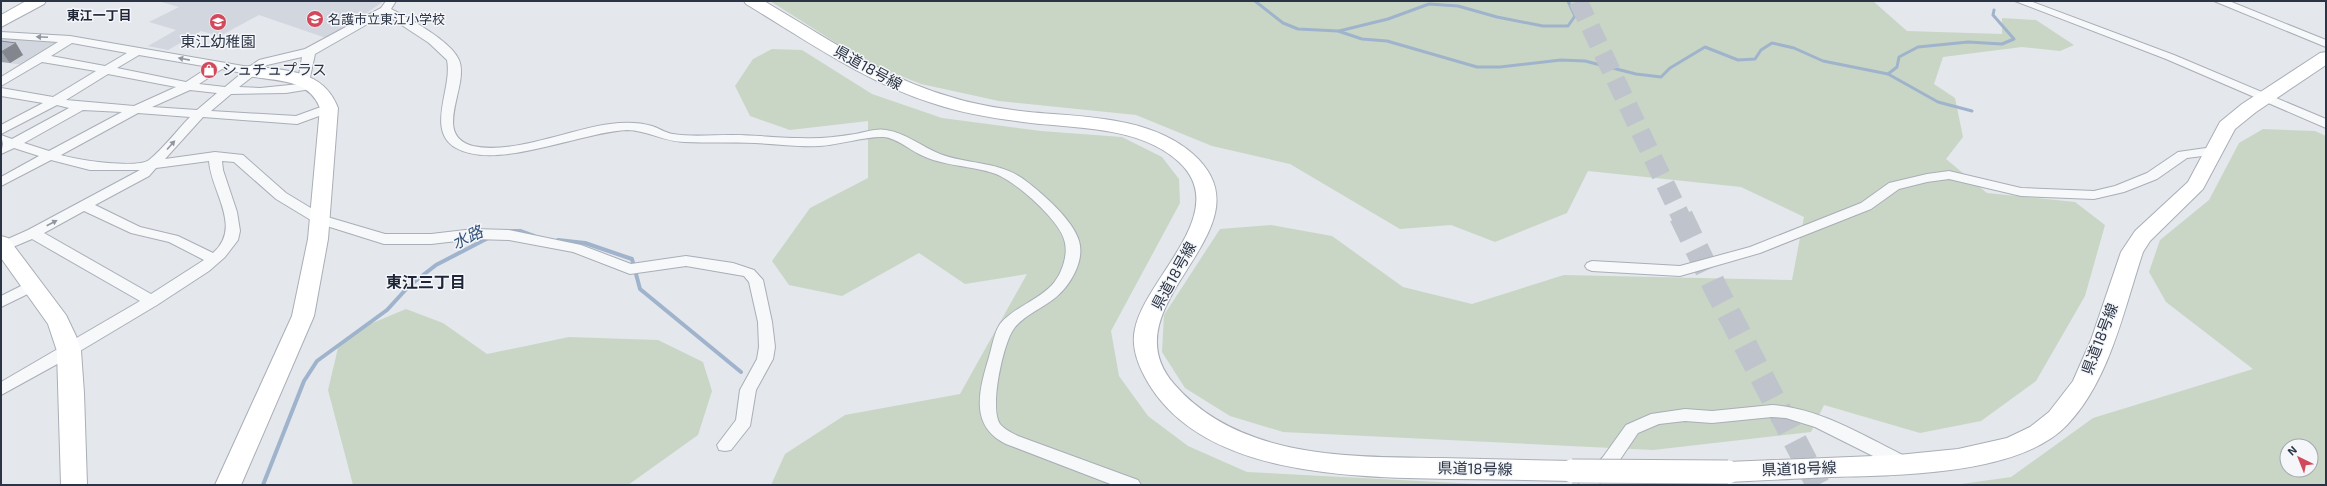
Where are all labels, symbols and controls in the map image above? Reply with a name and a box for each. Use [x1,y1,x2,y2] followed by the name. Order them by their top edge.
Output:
[66,7,132,23] district label: 東江一丁目
[305,9,325,29] school or university icon: 名護市立東江小学校
[328,11,445,27] place label: 名護市立東江小学校
[208,12,228,32] school or university icon: 東江幼稚園
[180,32,256,50] place label: 東江幼稚園
[35,34,48,40] one-way arrow
[831,41,906,93] street label: 県道18号線
[178,55,190,61] one-way arrow
[199,60,219,80] shop icon: シュチュプラス
[222,60,327,78] place label: シュチュプラス
[166,140,176,150] one-way arrow
[46,220,58,227] one-way arrow
[448,220,487,252] water label: 水路
[1147,238,1199,313] street label: 県道18号線
[386,272,466,291] district label: 東江三丁目
[2077,300,2121,377] street label: 県道18号線
[2279,438,2319,478] north arrow
[2284,443,2299,458] text: N
[1437,458,1513,478] street label: 県道18号線
[1761,458,1837,478] street label: 県道18号線

